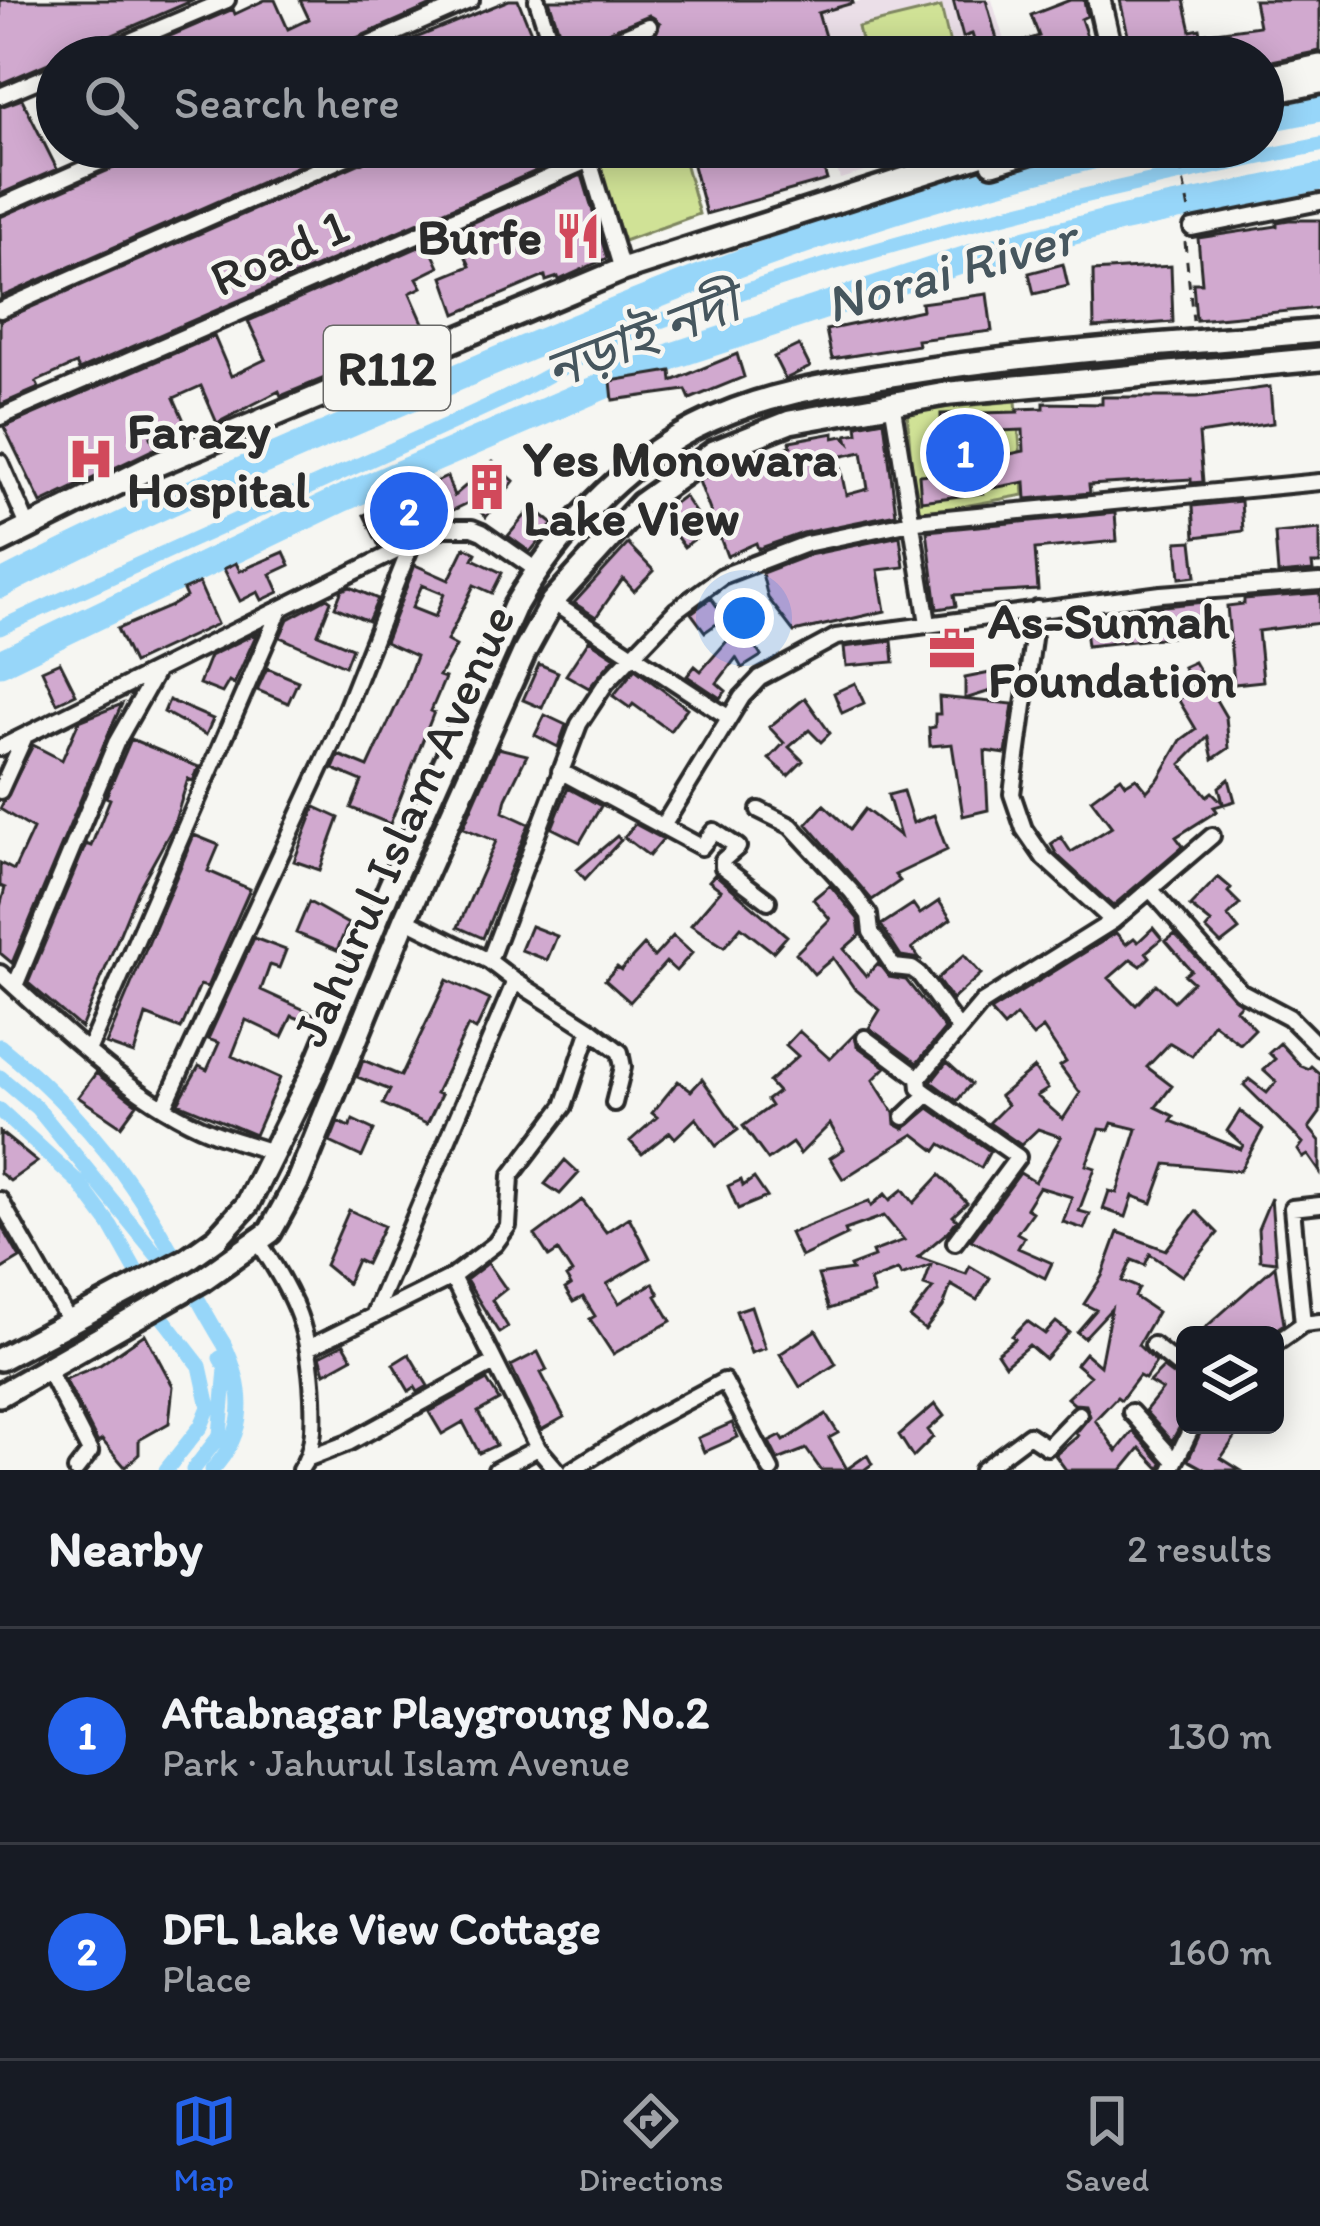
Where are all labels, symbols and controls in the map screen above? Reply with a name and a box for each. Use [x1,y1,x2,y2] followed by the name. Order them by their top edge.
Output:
[36,36,1284,168] search box
[78,69,144,135] icon: search
[174,75,400,129] text: Search here
[200,195,358,309] street label: Road 1
[817,202,1088,337] water label: Norai River
[417,206,542,267] place label: Burfe
[553,211,603,261] restaurant icon: Burfe
[536,267,757,404] water label: নড়াই নদী
[324,326,450,410] road number: R112
[127,400,310,520] place label: Farazy Hospital
[926,408,1004,498] pin: 1
[523,428,837,548] place label: Yes Monowara Lake View
[66,434,116,484] hospital icon: Farazy Hospital
[462,462,512,512] building icon: Yes Monowara Lake View
[370,466,448,556] pin: 2
[714,588,774,648] your location
[988,590,1236,710] place label: As-Sunnah Foundation
[278,595,528,1055] street label: Jahurul Islam Avenue
[927,624,977,674] office icon: As-Sunnah Foundation
[1176,1326,1284,1434] map controls
[1176,1326,1284,1434] button: layers
[48,1518,203,1579] text: Nearby
[1127,1525,1272,1572] text: 2 results
[162,1685,709,1739] text: Aftabnagar Playgroung No.2
[78,1712,96,1759] text: 1
[1167,1712,1272,1759] text: 130 m
[162,1739,630,1786] text: Park · Jahurul Islam Avenue
[162,1901,601,1955] text: DFL Lake View Cottage
[77,1928,97,1975] text: 2
[1168,1928,1272,1975] text: 160 m
[162,1955,252,2002] text: Place
[171,2088,237,2199] tab: Map
[578,2088,723,2199] tab: Directions
[1065,2088,1149,2199] tab: Saved

